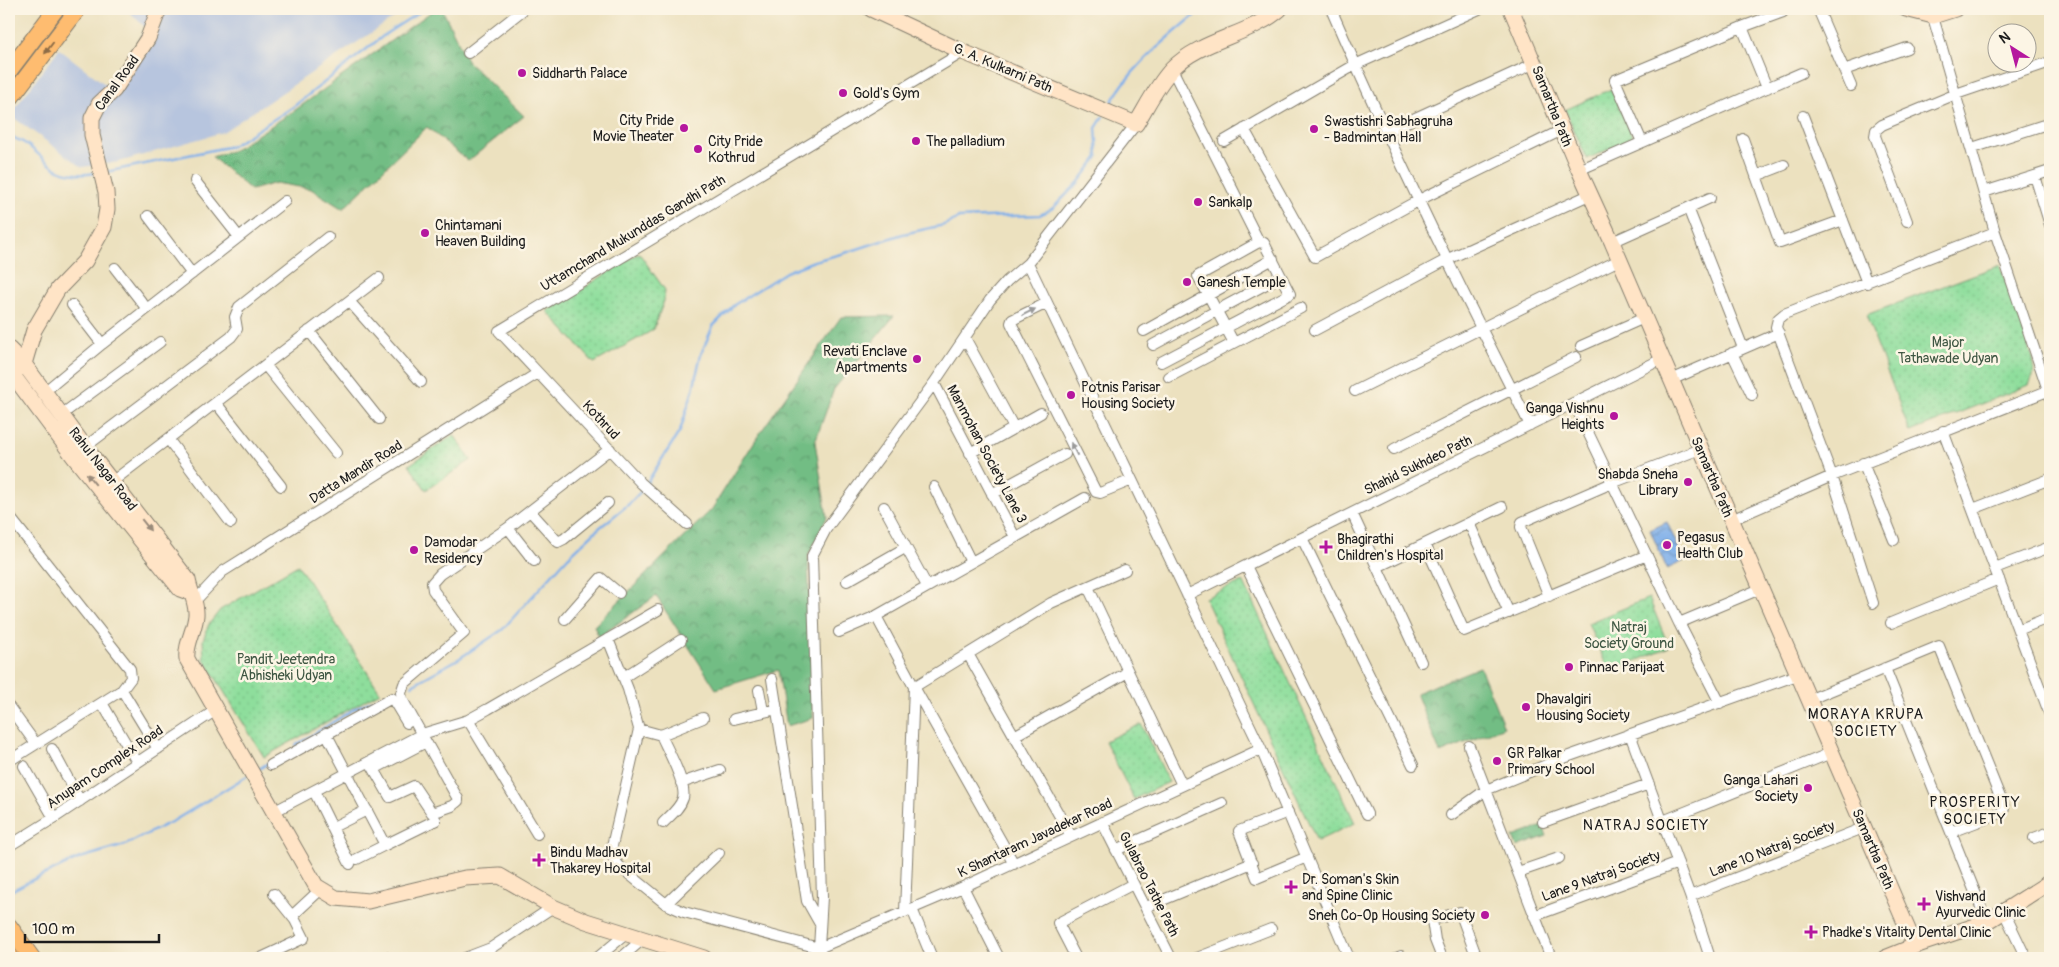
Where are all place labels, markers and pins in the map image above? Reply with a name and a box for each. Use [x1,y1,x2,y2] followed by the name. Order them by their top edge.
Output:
[532,65,627,82] place label: Siddharth Palace
[516,67,528,79] marker: Siddharth Palace
[853,85,920,102] place label: Gold's Gym
[837,87,849,99] marker: Gold's Gym
[593,112,674,145] place label: City Pride Movie Theater
[1324,113,1453,146] place label: Swastishri Sabhagruha - Badmintan Hall
[678,122,690,134] marker: City Pride Movie Theater
[1308,123,1320,135] marker: Swastishri Sabhagruha - Badmintan Hall
[708,133,763,166] place label: City Pride Kothrud
[926,133,1005,150] place label: The palladium
[910,135,922,147] marker: The palladium
[692,143,704,155] marker: City Pride Kothrud
[1208,194,1253,211] place label: Sankalp
[1192,196,1204,208] marker: Sankalp
[435,217,526,250] place label: Chintamani Heaven Building
[419,227,431,239] marker: Chintamani Heaven Building
[1197,274,1286,291] place label: Ganesh Temple
[1181,276,1193,288] marker: Ganesh Temple
[823,343,908,376] place label: Revati Enclave Apartments
[911,353,923,365] marker: Revati Enclave Apartments
[1081,379,1175,412] place label: Potnis Parisar Housing Society
[1065,389,1077,401] marker: Potnis Parisar Housing Society
[1525,400,1605,433] place label: Ganga Vishnu Heights
[1608,410,1620,422] marker: Ganga Vishnu Heights
[1597,466,1678,499] place label: Shabda Sneha Library
[1682,476,1694,488] marker: Shabda Sneha Library
[1677,529,1743,562] place label: Pegasus Health Club
[1337,531,1444,564] place label: Bhagirathi Children's Hospital
[424,534,482,567] place label: Damodar Residency
[1661,539,1673,551] marker: Pegasus Health Club
[1319,540,1333,554] marker: Bhagirathi Children's Hospital
[408,544,420,556] marker: Damodar Residency
[1579,659,1665,676] place label: Pinnac Parijaat
[1563,661,1575,673] marker: Pinnac Parijaat
[1536,691,1630,724] place label: Dhavalgiri Housing Society
[1520,701,1532,713] marker: Dhavalgiri Housing Society
[1507,745,1595,778] place label: GR Palkar Primary School
[1491,755,1503,767] marker: GR Palkar Primary School
[1723,772,1799,805] place label: Ganga Lahari Society
[1802,782,1814,794] marker: Ganga Lahari Society
[550,844,651,877] place label: Bindu Madhav Thakarey Hospital
[532,853,546,867] marker: Bindu Madhav Thakarey Hospital
[1302,871,1399,904] place label: Dr. Soman's Skin and Spine Clinic
[1284,880,1298,894] marker: Dr. Soman's Skin and Spine Clinic
[1935,888,2026,921] place label: Vishvand Ayurvedic Clinic
[1917,897,1931,911] marker: Vishvand Ayurvedic Clinic
[1308,907,1475,924] place label: Sneh Co-Op Housing Society
[1479,909,1491,921] marker: Sneh Co-Op Housing Society
[1822,924,1992,941] place label: Phadke's Vitality Dental Clinic
[1804,925,1818,939] marker: Phadke's Vitality Dental Clinic

